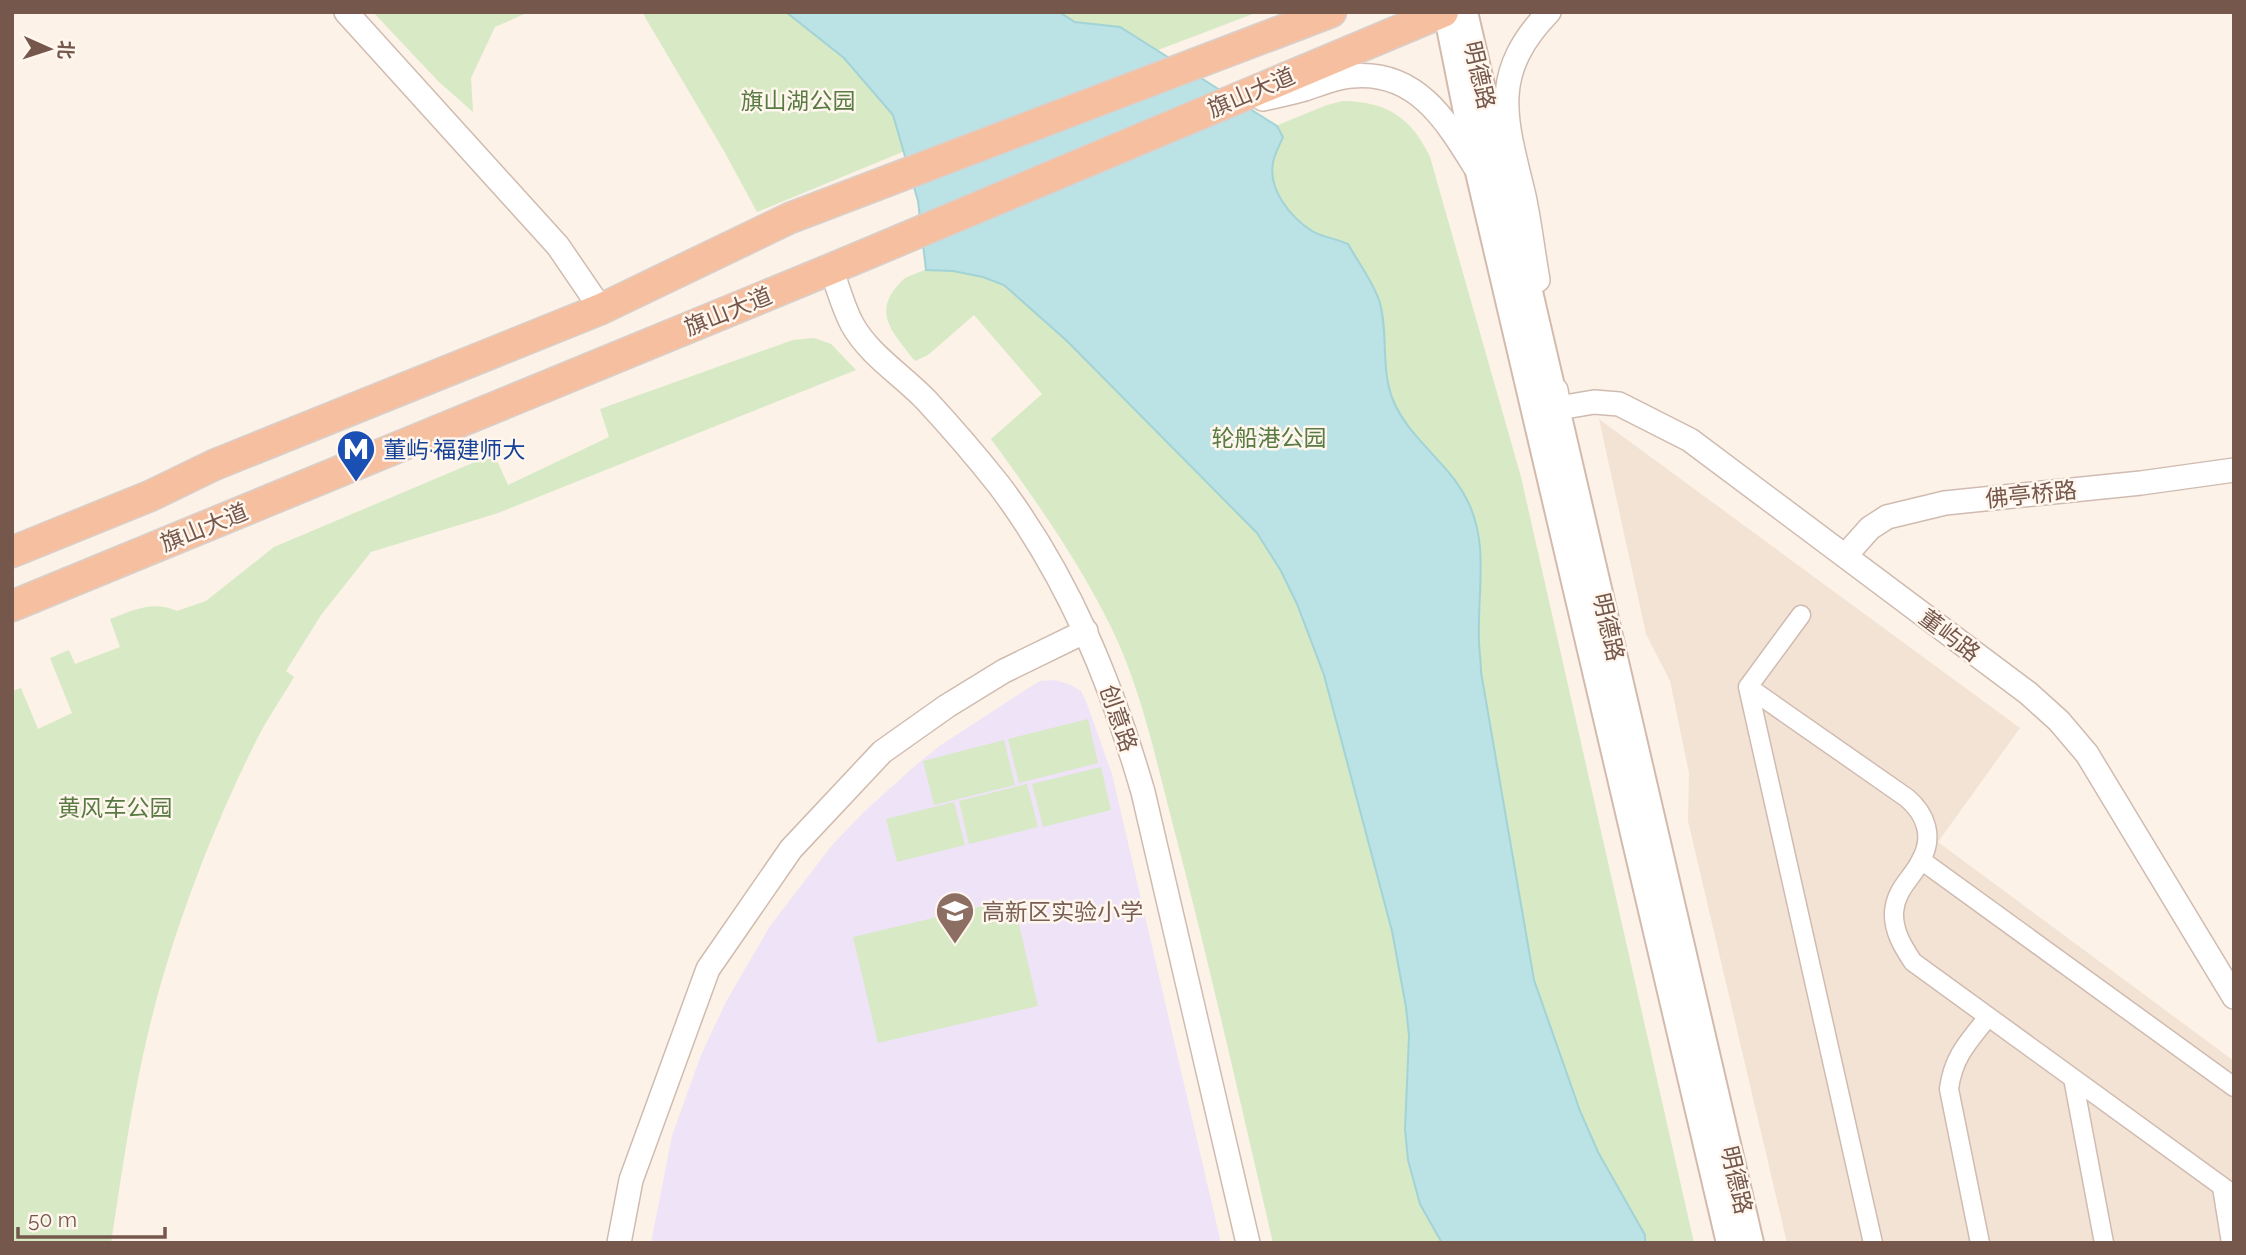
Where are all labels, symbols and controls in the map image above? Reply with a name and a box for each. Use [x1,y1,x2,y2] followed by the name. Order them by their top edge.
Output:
[14,14,84,84] north arrow
[1459,38,1501,112] street label: 明德路
[54,40,77,60] text: 北
[1203,62,1299,122] street label: 旗山大道
[741,87,856,114] park label: 旗山湖公园
[680,281,776,341] street label: 旗山大道
[1212,424,1327,451] park label: 轮船港公园
[335,428,377,483] metro station icon: 董屿·福建师大
[383,436,525,463] place label: 董屿·福建师大
[1984,476,2078,512] street label: 佛亭桥路
[156,497,252,557] street label: 旗山大道
[1588,590,1630,664] street label: 明德路
[1914,603,1986,667] street label: 董屿路
[1095,681,1143,755] street label: 创意路
[58,794,173,821] park label: 黄风车公园
[934,890,976,945] school or university icon: 高新区实验小学
[982,898,1143,925] place label: 高新区实验小学
[1716,1143,1758,1217] street label: 明德路
[18,1196,164,1240] scale bar
[28,1207,77,1232] text: 50 m

